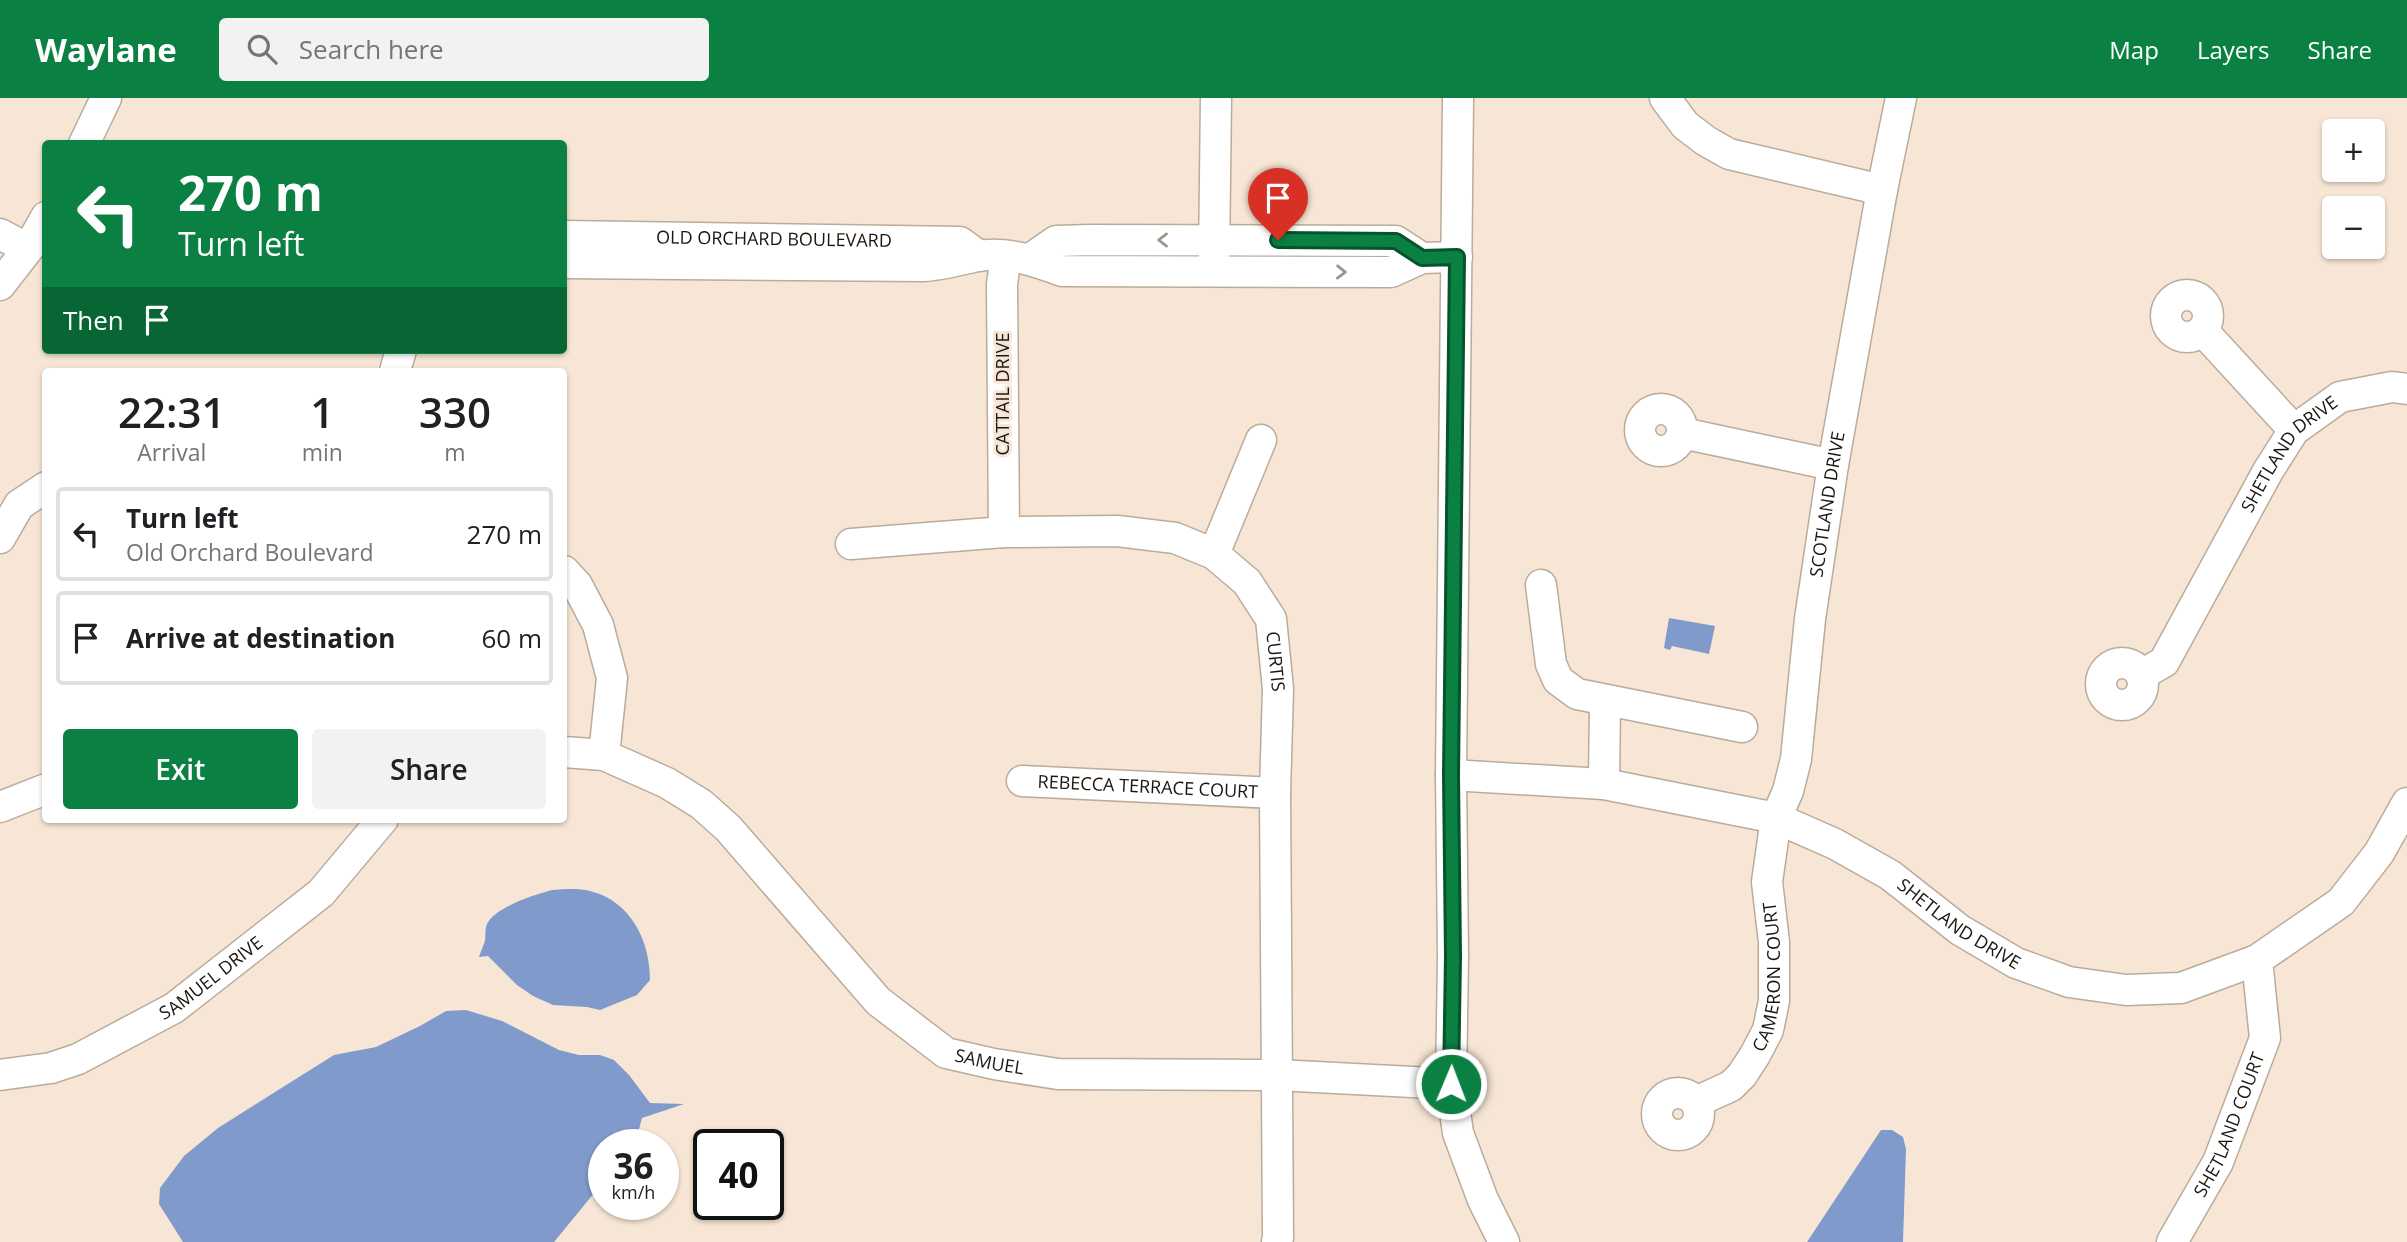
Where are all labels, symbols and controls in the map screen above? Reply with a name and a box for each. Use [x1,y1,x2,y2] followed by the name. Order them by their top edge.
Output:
[219,18,709,81] search box
[35,27,177,72] text: Waylane
[243,30,281,68] icon: search
[299,31,444,67] text: Search here
[2109,33,2159,66] text: Map
[2197,33,2270,66] text: Layers
[2308,33,2372,66] text: Share
[2322,119,2385,259] map controls
[2322,119,2385,182] button: +
[178,159,323,225] text: 270 m
[63,168,154,259] icon: left
[1248,168,1308,240] pin
[1259,179,1297,217] icon: arrive
[2322,196,2385,259] button: −
[178,222,304,265] text: Turn left
[656,224,892,252] street label: OLD ORCHARD BOULEVARD
[1157,232,1167,248] one-way arrow
[1336,264,1347,280] one-way arrow
[138,301,176,339] icon: arrive
[63,302,124,338] text: Then
[990,333,1014,455] street label: CATTAIL DRIVE
[118,383,226,440] text: 22:31
[310,383,334,440] text: 1
[419,383,491,440] text: 330
[2235,390,2342,516] street label: SHETLAND DRIVE
[1803,429,1850,579] street label: SCOTLAND DRIVE
[137,436,206,468] text: Arrival
[302,436,343,468] text: min
[444,436,466,468] text: m
[126,500,238,536] text: Turn left
[67,515,105,553] icon: left
[467,516,542,552] text: 270 m
[126,536,374,568] text: Old Orchard Boulevard
[67,619,105,657] icon: arrive
[126,620,395,656] text: Arrive at destination
[481,620,542,656] text: 60 m
[1261,630,1291,693] street label: CURTIS
[63,729,298,809] button: Exit
[312,729,546,809] button: Share
[1037,769,1259,803] street label: REBECCA TERRACE COURT
[1893,872,2025,974] street label: SHETLAND DRIVE
[1746,901,1785,1055] street label: CAMERON COURT
[155,930,267,1025] street label: SAMUEL DRIVE
[953,1042,1026,1080] street label: SAMUEL
[1414,1047,1488,1121] position arrow
[2187,1049,2269,1201] street label: SHETLAND COURT
[693,1129,784,1220] speed limit sign: 40
[613,1142,654,1189] text: 36
[612,1180,655,1204] text: km/h

